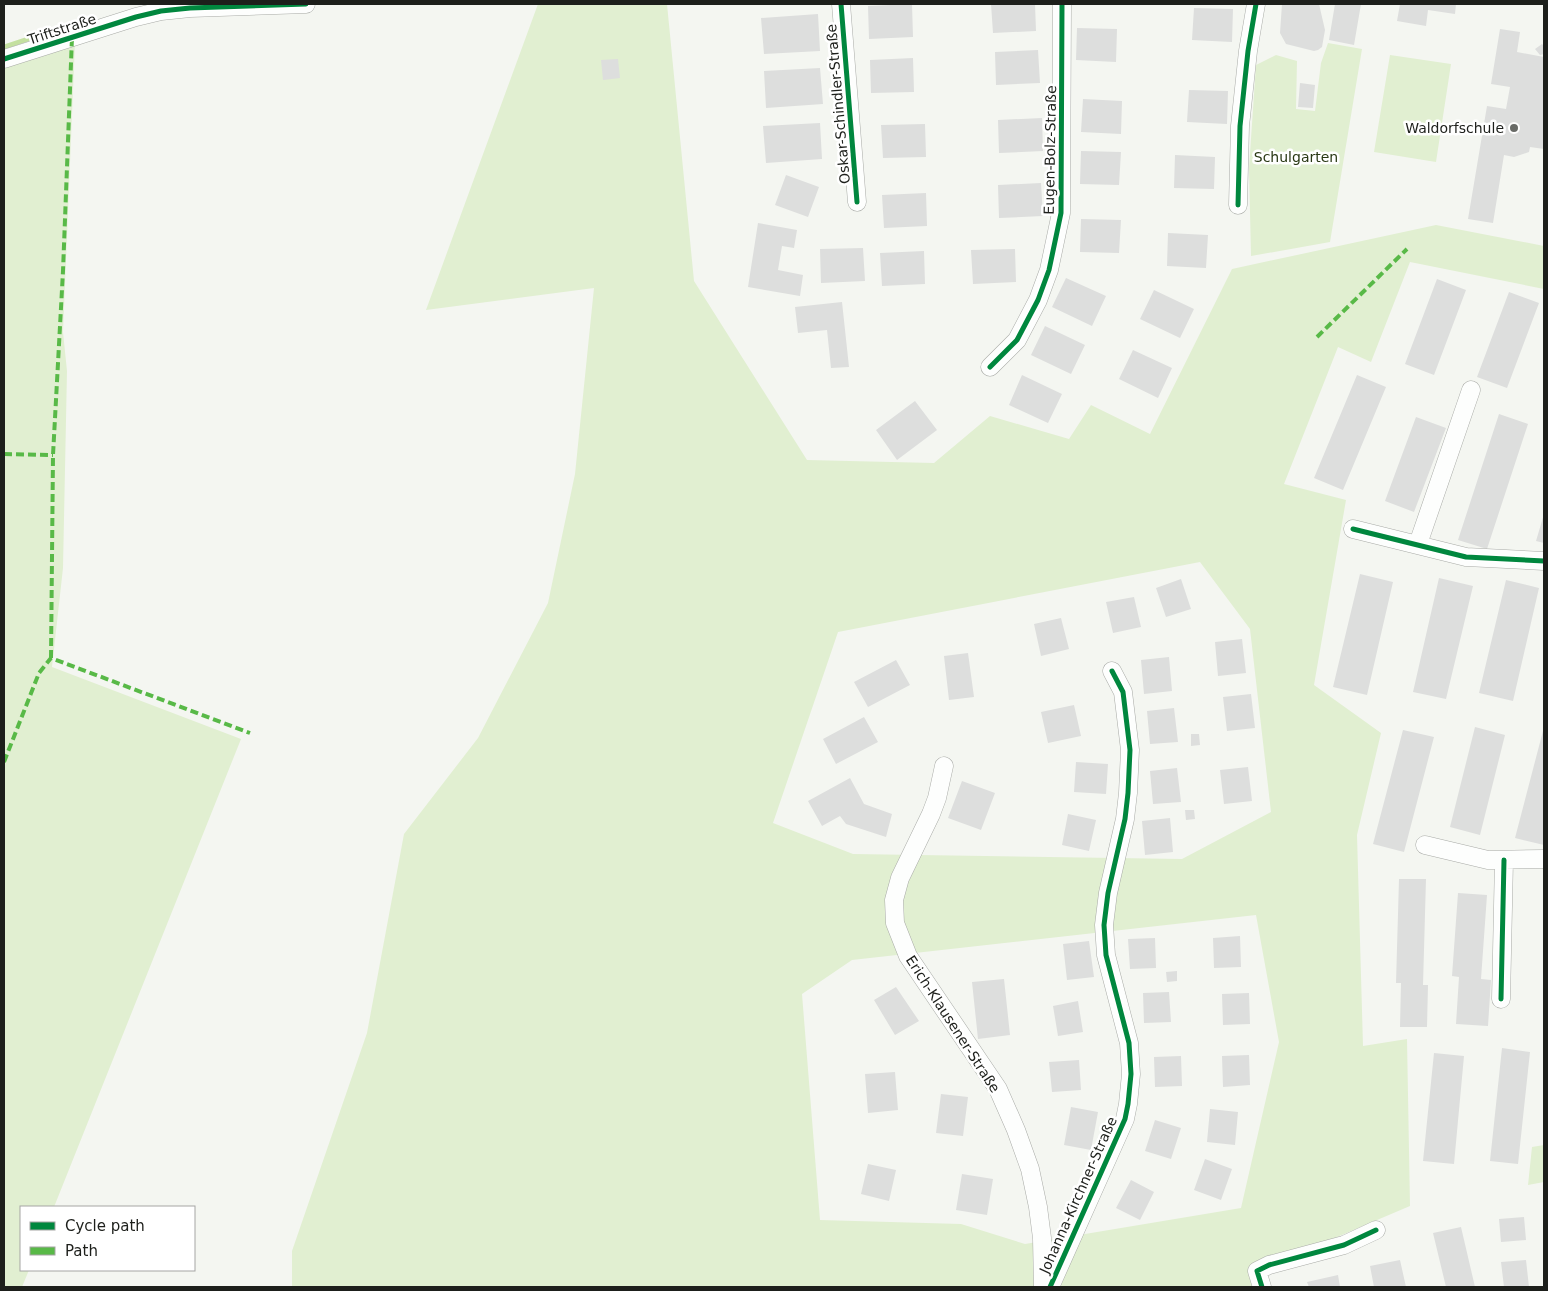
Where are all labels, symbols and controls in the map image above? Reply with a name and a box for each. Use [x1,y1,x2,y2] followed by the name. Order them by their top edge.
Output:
[25,10,98,48] street label: Triftstraße
[823,23,853,185] street label: Oskar-Schindler-Straße
[1041,85,1059,215] street label: Eugen-Bolz-Straße
[1405,120,1504,136] place label: Waldorfschule
[1508,122,1520,134] marker: Waldorfschule
[1254,149,1338,165] park label: Schulgarten
[903,953,1003,1095] street label: Erich-Klausener-Straße
[1036,1114,1120,1277] street label: Johanna-Kirchner-Straße
[20,1206,195,1271] legend
[65,1217,145,1235] text: Cycle path
[65,1242,98,1260] text: Path

